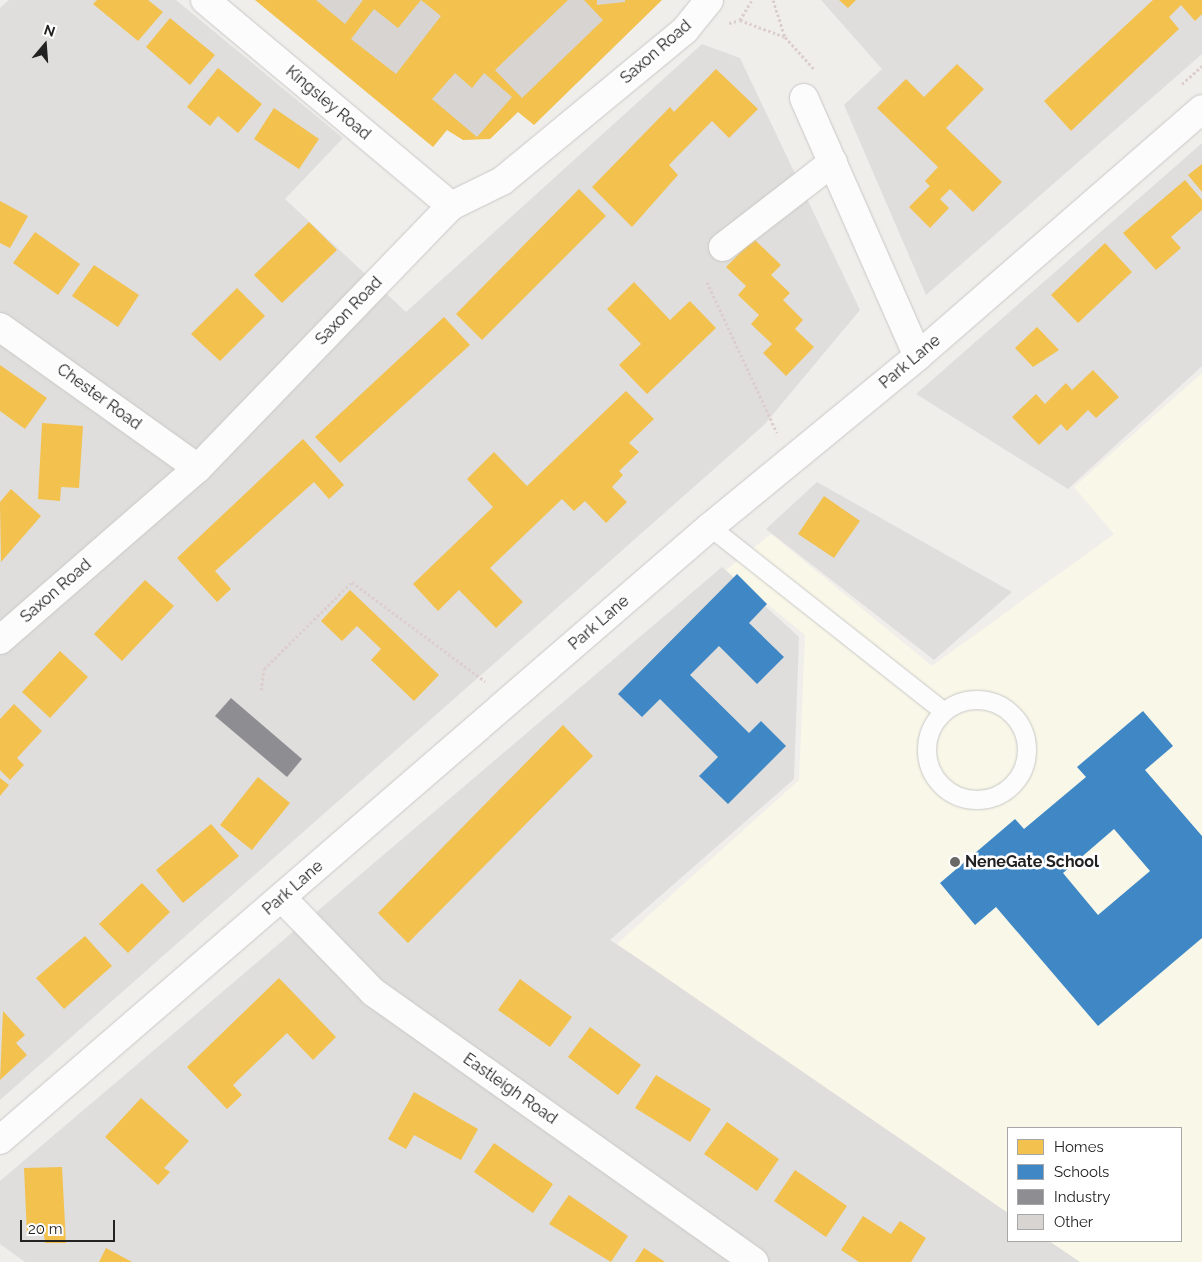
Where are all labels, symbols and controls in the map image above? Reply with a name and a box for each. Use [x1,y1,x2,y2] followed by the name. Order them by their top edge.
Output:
[617,16,695,88] street label: Saxon Road
[20,20,70,70] north arrow
[42,21,57,40] text: N
[281,62,375,144] street label: Kingsley Road
[312,273,386,349] street label: Saxon Road
[876,331,944,393] street label: Park Lane
[53,360,145,434] street label: Chester Road
[17,555,95,627] street label: Saxon Road
[565,592,633,654] street label: Park Lane
[965,852,1099,872] place label: NeneGate School
[949,856,961,868] marker: NeneGate School
[259,857,327,919] street label: Park Lane
[459,1049,561,1129] street label: Eastleigh Road
[1007,1127,1182,1242] legend
[1054,1138,1104,1156] text: Homes
[1054,1163,1109,1181] text: Schools
[1054,1188,1110,1206] text: Industry
[22,1210,118,1242] scale bar
[1054,1213,1093,1231] text: Other
[28,1220,63,1238] text: 20 m

